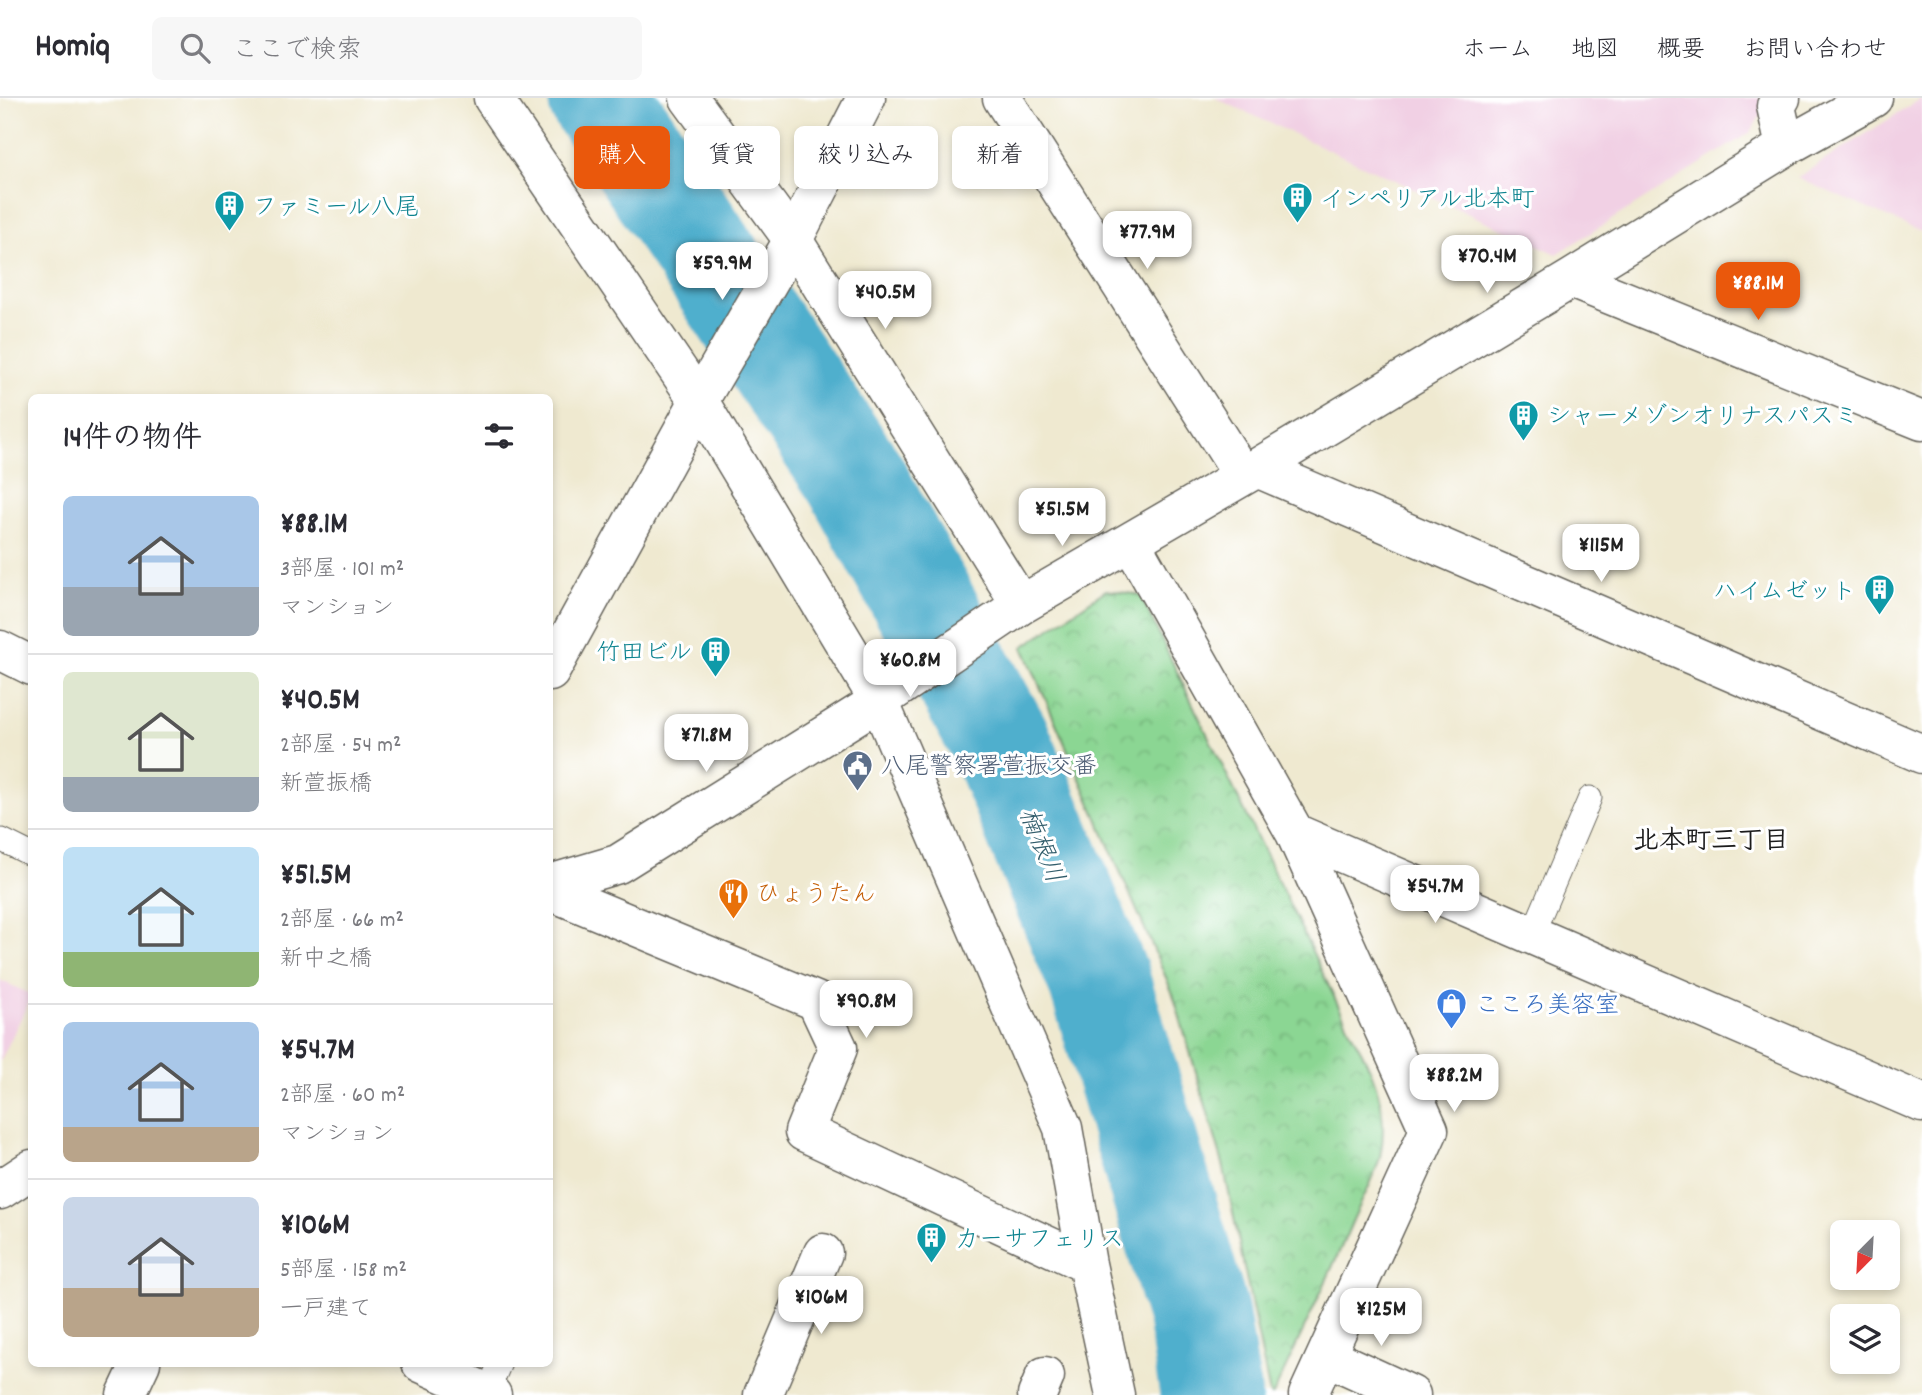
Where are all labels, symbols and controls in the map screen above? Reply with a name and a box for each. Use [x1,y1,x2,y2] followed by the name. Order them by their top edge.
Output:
[152,17,642,80] search box
[35,25,110,72] text: Homiq
[176,29,214,67] icon: search
[232,33,362,70] text: ここで検索
[1462,34,1533,68] text: ホーム
[1571,34,1619,68] text: 地図
[1657,34,1705,68] text: 概要
[1743,34,1887,68] text: お問い合わせ
[574,126,670,189] chip: 購入
[684,126,780,189] chip: 賃貸
[794,126,938,189] chip: 絞り込み
[952,126,1048,189] chip: 新着
[1280,181,1314,225] building icon: インペリアル北本町
[1320,184,1535,218] place label: インペリアル北本町
[213,189,247,233] building icon: ファミール八尾
[253,192,419,226] place label: ファミール八尾
[1090,212,1204,271] pin: ¥77.9M
[1119,217,1175,250] text: ¥77.9M
[1430,236,1544,295] pin: ¥70.4M
[1457,241,1517,274] text: ¥70.4M
[665,242,779,302] pin: ¥59.9M
[692,248,752,281] text: ¥59.9M
[1701,262,1815,322] pin: ¥88.1M
[1732,268,1784,301] text: ¥88.1M
[828,272,942,331] pin: ¥40.5M
[854,277,916,310] text: ¥40.5M
[1507,398,1541,442] building icon: シャーメゾンオリナスパスミ
[1547,401,1858,435] place label: シャーメゾンオリナスパスミ
[480,417,518,455] icon: filters
[63,419,202,462] text: 14件の物件
[1005,489,1119,548] pin: ¥51.5M
[1035,494,1089,527] text: ¥51.5M
[280,505,348,548] text: ¥88.1M
[119,524,203,608] icon: home
[1552,524,1650,584] pin: ¥115M
[1578,530,1624,563] text: ¥115M
[280,554,404,587] text: 3部屋 · 101 m²
[1862,573,1896,617] building icon: ハイムゼット
[1713,576,1856,610] place label: ハイムゼット
[280,593,394,626] text: マンション
[698,634,732,678] building icon: 竹田ビル
[596,637,692,671] place label: 竹田ビル
[853,640,967,699] pin: ¥60.8M
[879,645,941,678] text: ¥60.8M
[280,681,360,724] text: ¥40.5M
[119,700,203,784] icon: home
[649,714,763,774] pin: ¥71.8M
[680,720,732,753] text: ¥71.8M
[280,730,402,763] text: 2部屋 · 54 m²
[841,748,875,792] public building icon: 八尾警察署萱振交番
[881,751,1097,785] place label: 八尾警察署萱振交番
[280,769,372,802] text: 新萱振橋
[1008,803,1072,889] water label: 楠根川
[1633,824,1789,861] district label: 北本町三丁目
[280,856,351,899] text: ¥51.5M
[1378,866,1492,925] pin: ¥54.7M
[1406,871,1464,904] text: ¥54.7M
[119,875,203,959] icon: home
[716,876,750,920] restaurant icon: ひょうたん
[756,879,876,913] place label: ひょうたん
[280,905,404,938] text: 2部屋 · 66 m²
[280,944,372,977] text: 新中之橋
[809,981,923,1040] pin: ¥90.8M
[836,986,896,1019] text: ¥90.8M
[1435,987,1469,1031] shop icon: こころ美容室
[1475,990,1619,1024] place label: こころ美容室
[280,1031,355,1074] text: ¥54.7M
[119,1050,203,1134] icon: home
[1397,1054,1511,1114] pin: ¥88.2M
[1426,1060,1482,1093] text: ¥88.2M
[280,1080,405,1113] text: 2部屋 · 60 m²
[280,1119,394,1152] text: マンション
[280,1206,350,1249] text: ¥106M
[1830,1220,1900,1290] north arrow
[1830,1220,1900,1374] map controls
[915,1221,949,1265] building icon: カーサフェリス
[955,1224,1124,1258] place label: カーサフェリス
[119,1225,203,1309] icon: home
[280,1255,407,1288] text: 5部屋 · 158 m²
[772,1276,870,1336] pin: ¥106M
[794,1282,848,1315] text: ¥106M
[1332,1288,1430,1348] pin: ¥125M
[280,1294,372,1327] text: 一戸建て
[1356,1294,1406,1327] text: ¥125M
[1830,1304,1900,1374] button: layers

